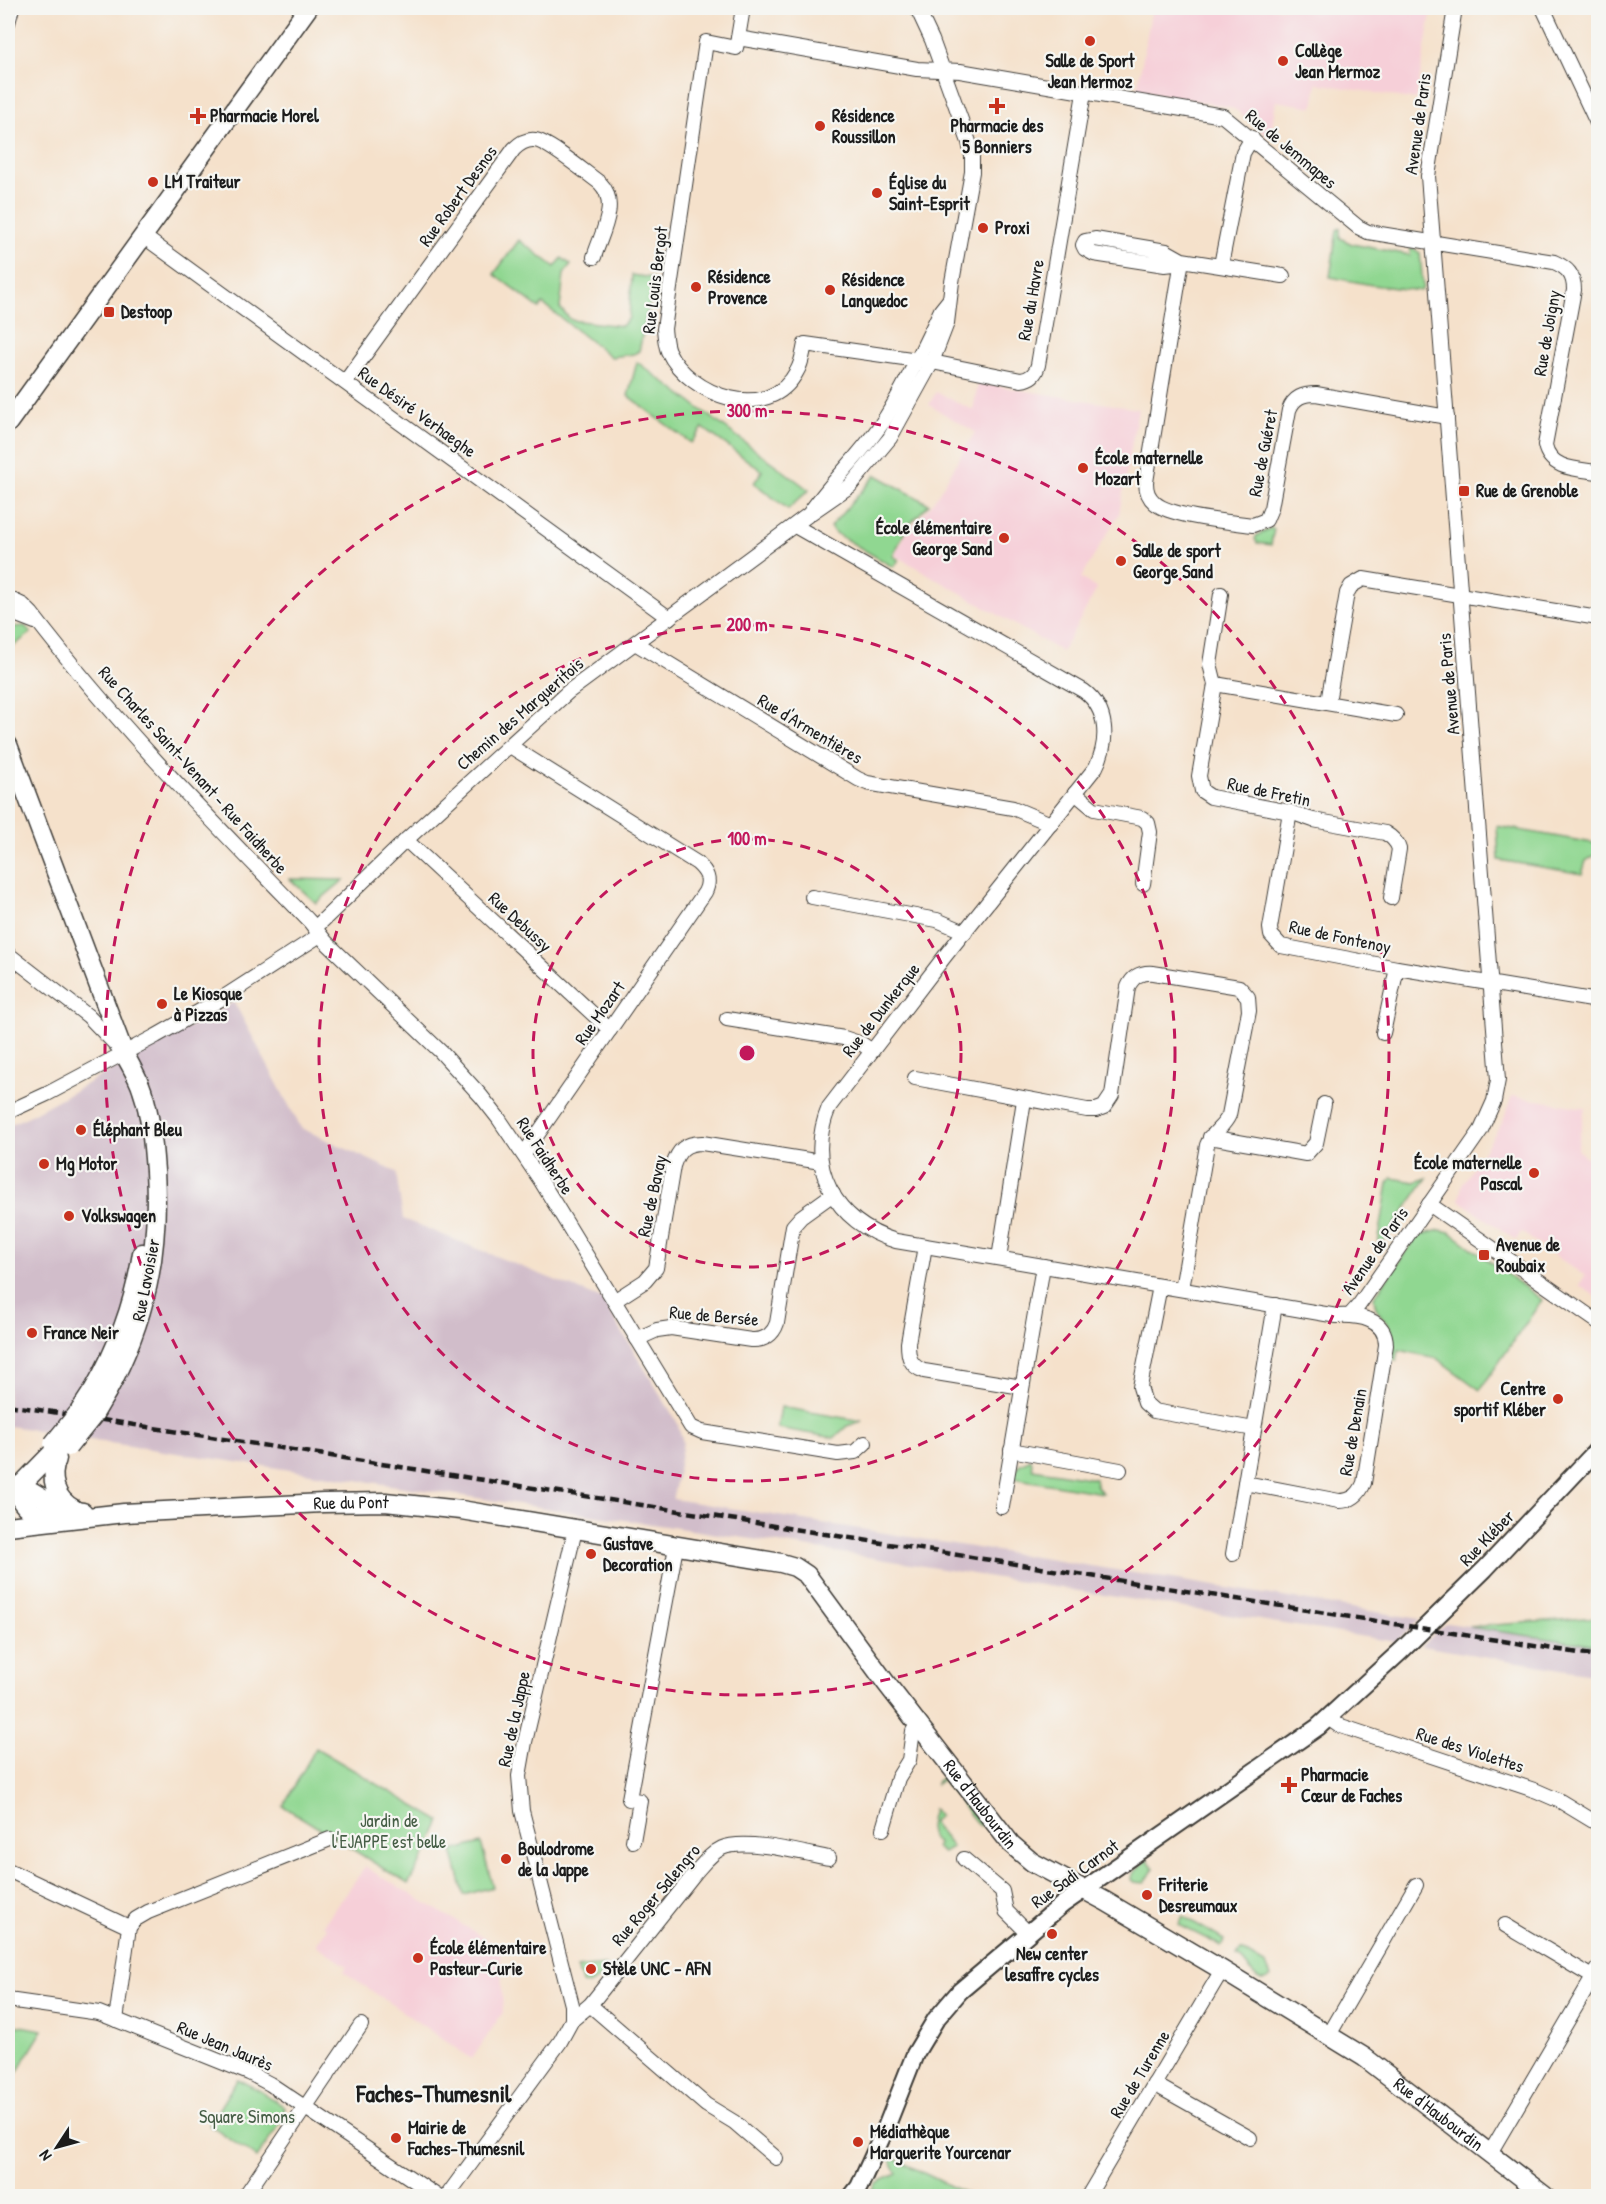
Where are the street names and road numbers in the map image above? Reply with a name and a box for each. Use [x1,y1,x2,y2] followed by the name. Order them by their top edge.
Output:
[1398,72,1437,176] street label: Avenue de Paris
[1240,103,1342,194] street label: Rue de Jemmapes
[413,140,503,251] street label: Rue Robert Desnos
[636,224,674,335] street label: Rue Louis Bergot
[1011,257,1050,342] street label: Rue du Havre
[1527,288,1566,378] street label: Rue de Joigny
[353,360,481,463] street label: Rue Désiré Verhaeghe
[1242,406,1283,499] street label: Rue de Guéret
[1432,632,1465,736] street label: Avenue de Paris
[451,651,589,776] street label: Chemin des Margueritois
[93,660,294,879] street label: Rue Charles Saint-Venant - Rue Faidherbe
[753,687,867,770] street label: Rue d'Armentières
[1225,771,1313,812] street label: Rue de Fretin
[483,886,558,958] street label: Rue Debussy
[1287,914,1394,960] street label: Rue de Fontenoy
[836,957,925,1062] street label: Rue de Dunkerque
[569,975,631,1050] street label: Rue Mozart
[511,1112,580,1199] street label: Rue Faidherbe
[631,1152,672,1239] street label: Rue de Bavay
[1335,1202,1414,1300] street label: Avenue de Paris
[125,1236,166,1324] street label: Rue Lavoisier
[668,1299,760,1332] street label: Rue de Bersée
[1333,1386,1372,1477] street label: Rue de Denain
[313,1489,391,1515] street label: Rue du Pont
[1453,1504,1520,1571] street label: Rue Kléber
[491,1669,536,1769] street label: Rue de la Jappe
[1413,1720,1527,1779] street label: Rue des Violettes
[938,1754,1023,1854] street label: Rue d'Haubourdin
[1026,1833,1124,1914] street label: Rue Sadi Carnot
[606,1838,706,1951] street label: Rue Roger Salengro
[173,2014,277,2077] street label: Rue Jean Jaurès
[1104,2025,1176,2122] street label: Rue de Turenne
[1389,2071,1489,2156] street label: Rue d'Haubourdin

